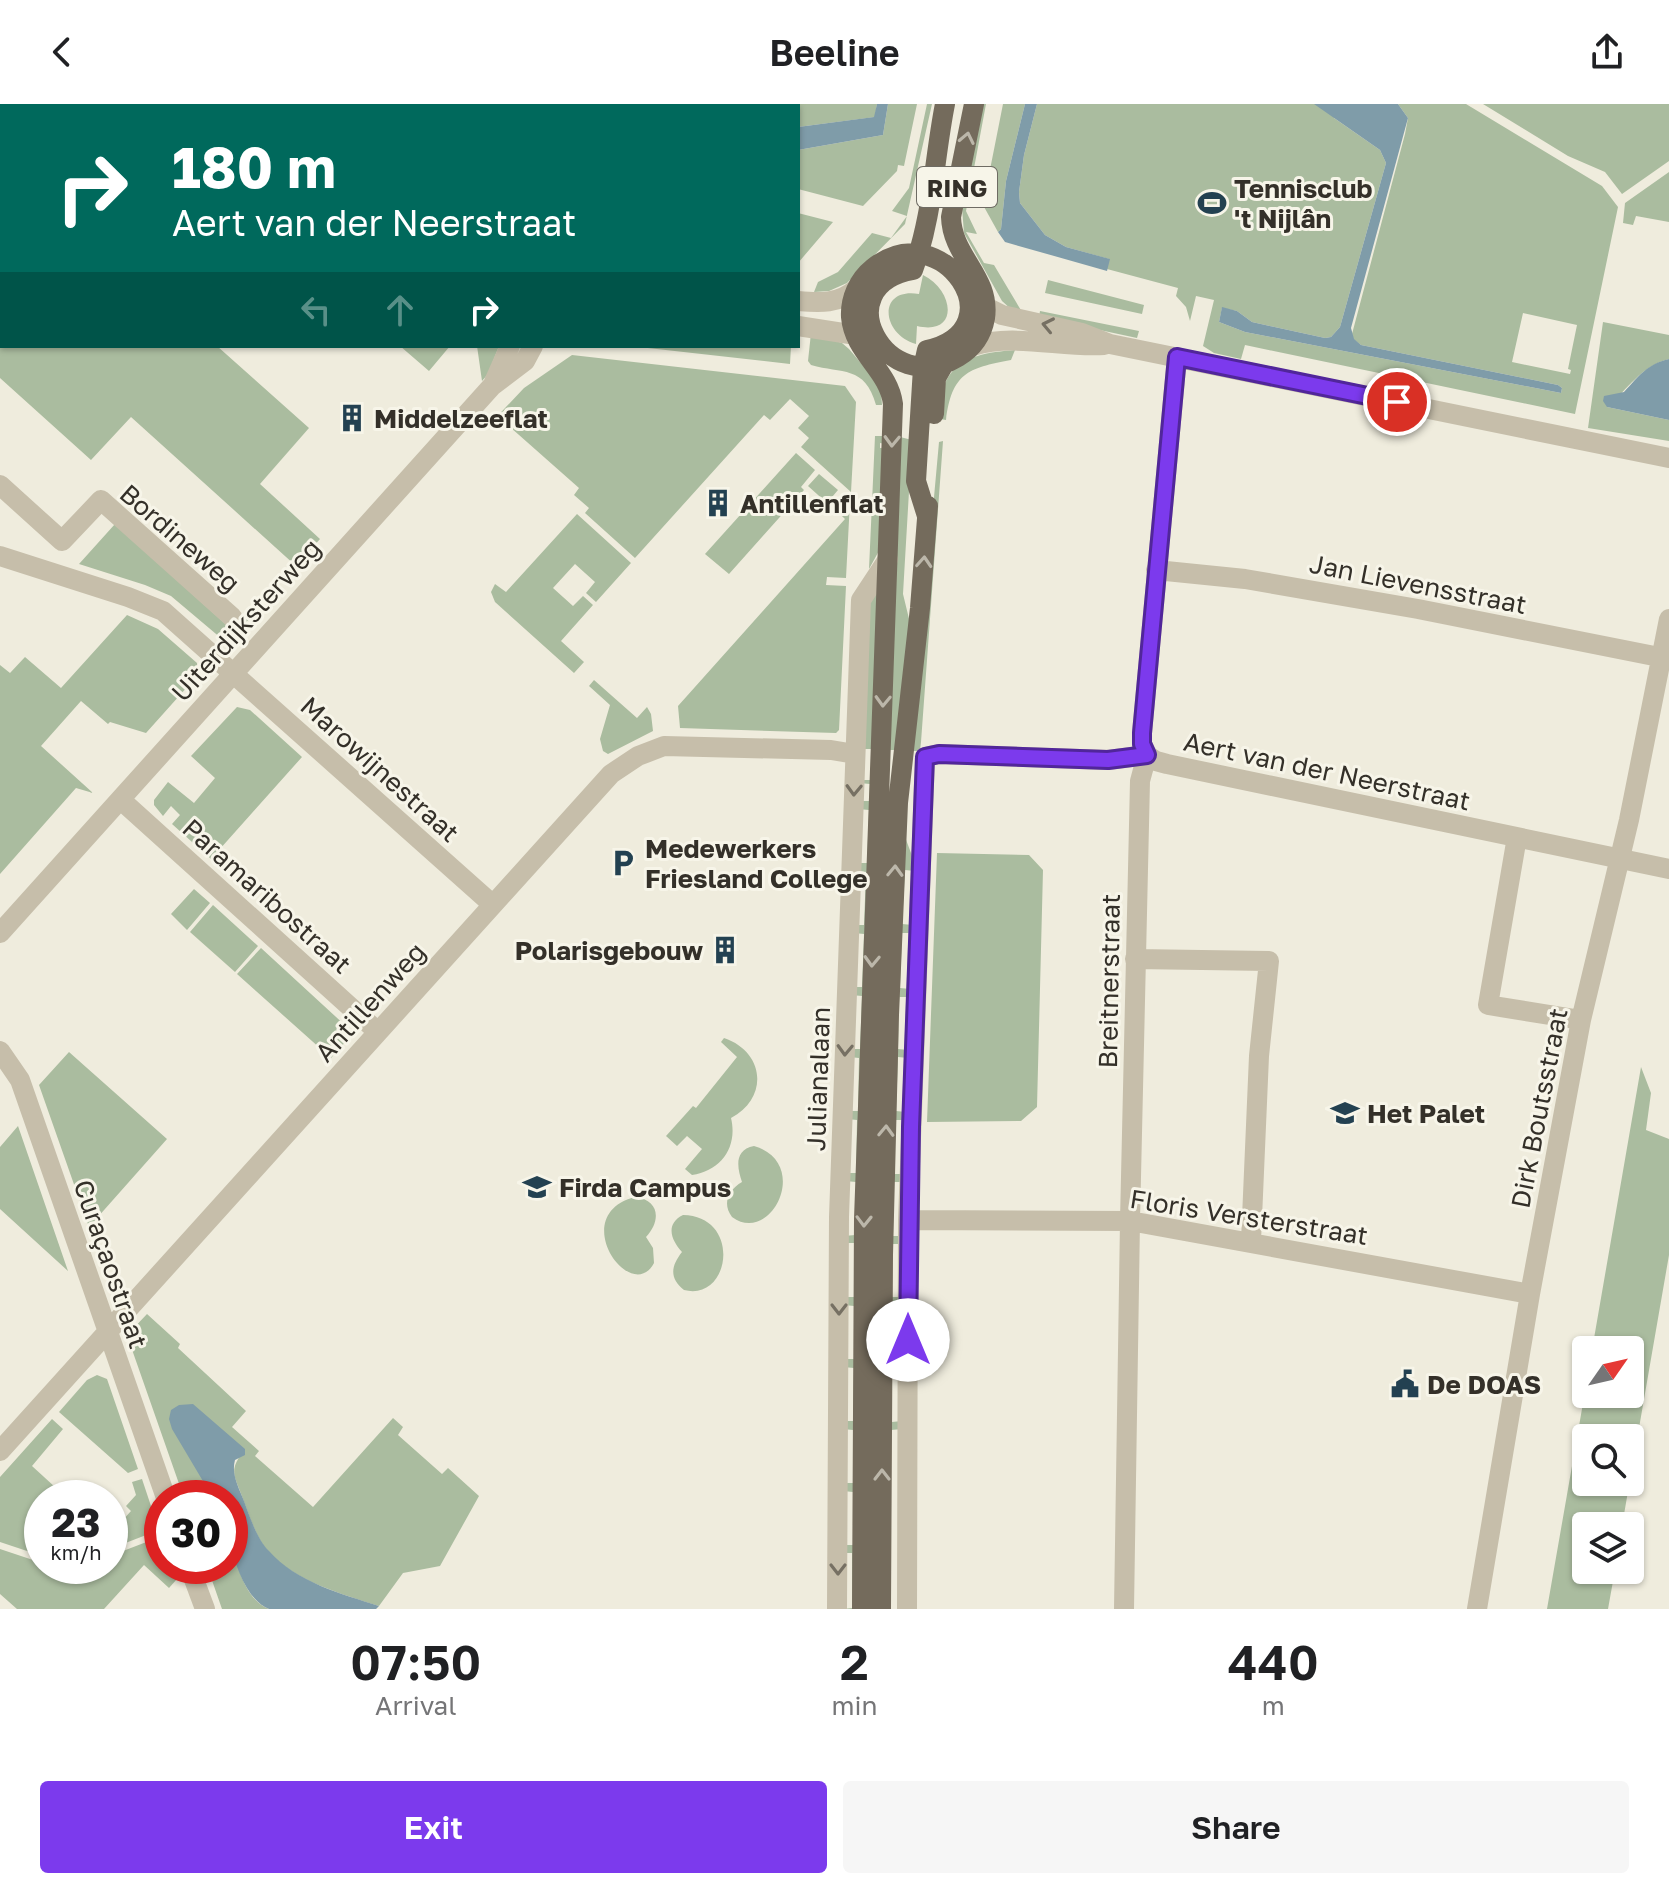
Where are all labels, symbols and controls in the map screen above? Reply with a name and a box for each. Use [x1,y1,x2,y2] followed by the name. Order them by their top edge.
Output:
[40,30,84,74] icon: back
[1585,30,1629,74] icon: share
[769,31,900,74] text: Beeline
[958,132,975,146] one-way arrow
[172,133,336,200] text: 180 m
[40,136,144,240] icon: right
[917,167,997,207] road number: RING
[1234,173,1372,234] place label: Tennisclub 't Nijlân
[1197,188,1227,218] sports icon: Tennisclub 't Nijlân
[172,201,576,244] text: Aert van der Neerstraat
[294,288,338,332] icon: left
[378,288,422,332] icon: ahead
[462,288,506,332] icon: right
[1041,318,1054,335] one-way arrow
[1363,368,1431,436] pin
[1375,380,1419,424] icon: arrive
[337,403,367,433] building icon: Middelzeeflat
[374,403,548,434] place label: Middelzeeflat
[884,435,901,448] one-way arrow
[114,478,246,598] street label: Bordineweg
[703,488,733,518] building icon: Antillenflat
[740,488,884,519] place label: Antillenflat
[165,532,327,708] street label: Uiterdijksterweg
[1307,548,1529,620] street label: Jan Lievensstraat
[915,555,932,568] one-way arrow
[295,690,465,848] street label: Marowijnestraat
[874,695,891,708] one-way arrow
[1181,725,1473,817] street label: Aert van der Neerstraat
[845,784,862,797] one-way arrow
[176,812,358,980] street label: Paramaribostraat
[645,833,868,894] place label: Medewerkers Friesland College
[608,848,638,878] parking icon: Medewerkers Friesland College
[887,864,904,877] one-way arrow
[1092,893,1126,1069] street label: Breitnerstraat
[515,935,703,966] place label: Polarisgebouw
[710,935,740,965] building icon: Polarisgebouw
[308,936,432,1068] street label: Antillenweg
[864,955,881,968] one-way arrow
[1504,1005,1574,1211] street label: Dirk Boutsstraat
[800,1006,836,1152] street label: Julianalaan
[836,1044,853,1057] one-way arrow
[1330,1098,1360,1128] school or university icon: Het Palet
[1367,1098,1485,1129] place label: Het Palet
[877,1124,894,1137] one-way arrow
[522,1172,552,1202] school or university icon: Firda Campus
[559,1172,731,1203] place label: Firda Campus
[68,1176,154,1352] street label: Curaçaostraat
[1128,1183,1370,1251] street label: Floris Versterstraat
[856,1215,873,1228] one-way arrow
[866,1298,950,1382] position arrow
[830,1303,848,1316] one-way arrow
[1572,1336,1644,1408] north arrow
[1572,1336,1644,1584] map controls
[1390,1369,1420,1399] public building icon: De DOAS
[1427,1369,1541,1400] place label: De DOAS
[1572,1424,1644,1496] button: search
[873,1468,891,1481] one-way arrow
[144,1480,248,1584] speed limit sign: 30
[52,1498,100,1546] text: 23
[1572,1512,1644,1584] button: layers
[51,1540,101,1564] text: km/h
[829,1563,847,1576] one-way arrow
[350,1633,481,1691] text: 07:50
[840,1633,869,1691] text: 2
[1228,1633,1319,1691] text: 440
[375,1690,456,1721] text: Arrival
[831,1690,877,1721] text: min
[1262,1690,1285,1721] text: m
[40,1781,827,1873] button: Exit
[843,1781,1629,1873] button: Share

